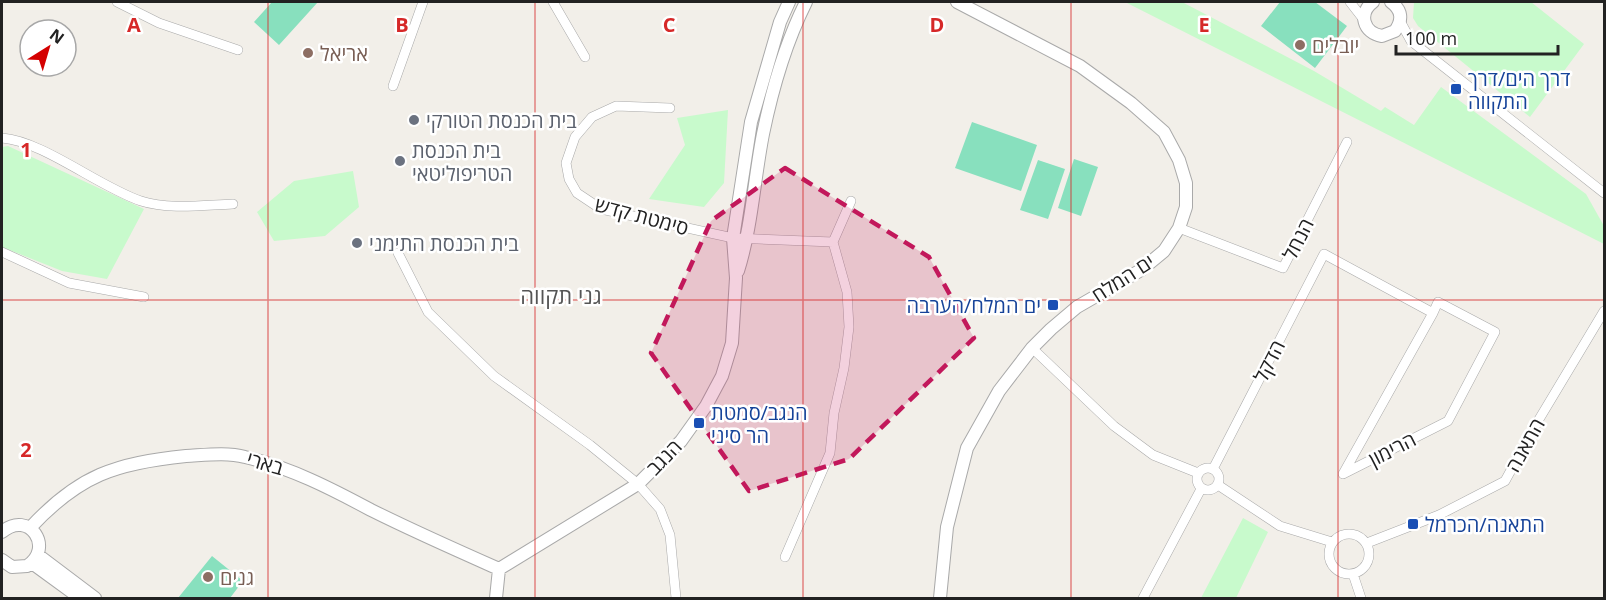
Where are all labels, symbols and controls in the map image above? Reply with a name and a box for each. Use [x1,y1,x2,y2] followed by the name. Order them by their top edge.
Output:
[127,11,141,38] text: A
[395,11,409,38] text: B
[663,11,676,38] text: C
[930,11,944,38] text: D
[1198,11,1210,38] text: E
[18,18,78,78] north arrow
[1396,18,1558,56] scale bar
[45,23,69,49] text: N
[1405,26,1457,50] text: 100 m
[1312,32,1359,59] place label: יובלים
[1293,38,1307,52] marker: יובלים
[320,40,368,67] place label: אריאל
[301,46,315,60] marker: אריאל
[1468,65,1570,115] place label: דרך הים/דרך התקווה
[1449,82,1463,96] marker: דרך הים/דרך התקווה
[426,107,577,134] place label: בית הכנסת הטורקי
[407,113,421,127] marker: בית הכנסת הטורקי
[20,136,32,163] text: 1
[412,137,512,187] place label: בית הכנסת הטריפוליטאי
[393,154,407,168] marker: בית הכנסת הטריפוליטאי
[592,191,692,241] street label: סימטת קדש
[1276,214,1320,264] street label: הנחל
[369,230,519,257] place label: בית הכנסת התימני
[350,236,364,250] marker: בית הכנסת התימני
[1086,248,1160,308] street label: ים המלח
[520,280,602,310] district label: גני תקווה
[907,292,1041,319] place label: ים המלח/הערבה
[1046,298,1060,312] marker: ים המלח/הערבה
[1247,335,1291,387] street label: הדקל
[711,399,808,449] place label: הנגב/סמטת הר סיני
[1499,413,1551,477] street label: התאנה
[692,416,706,430] marker: הנגב/סמטת הר סיני
[1364,426,1420,472] street label: הרימון
[640,433,688,481] street label: הנגב
[20,436,32,463] text: 2
[243,445,287,481] street label: בארי
[1425,511,1545,538] place label: התאנה/הכרמל
[1406,517,1420,531] marker: התאנה/הכרמל
[220,564,254,591] place label: גנים
[201,570,215,584] marker: גנים

